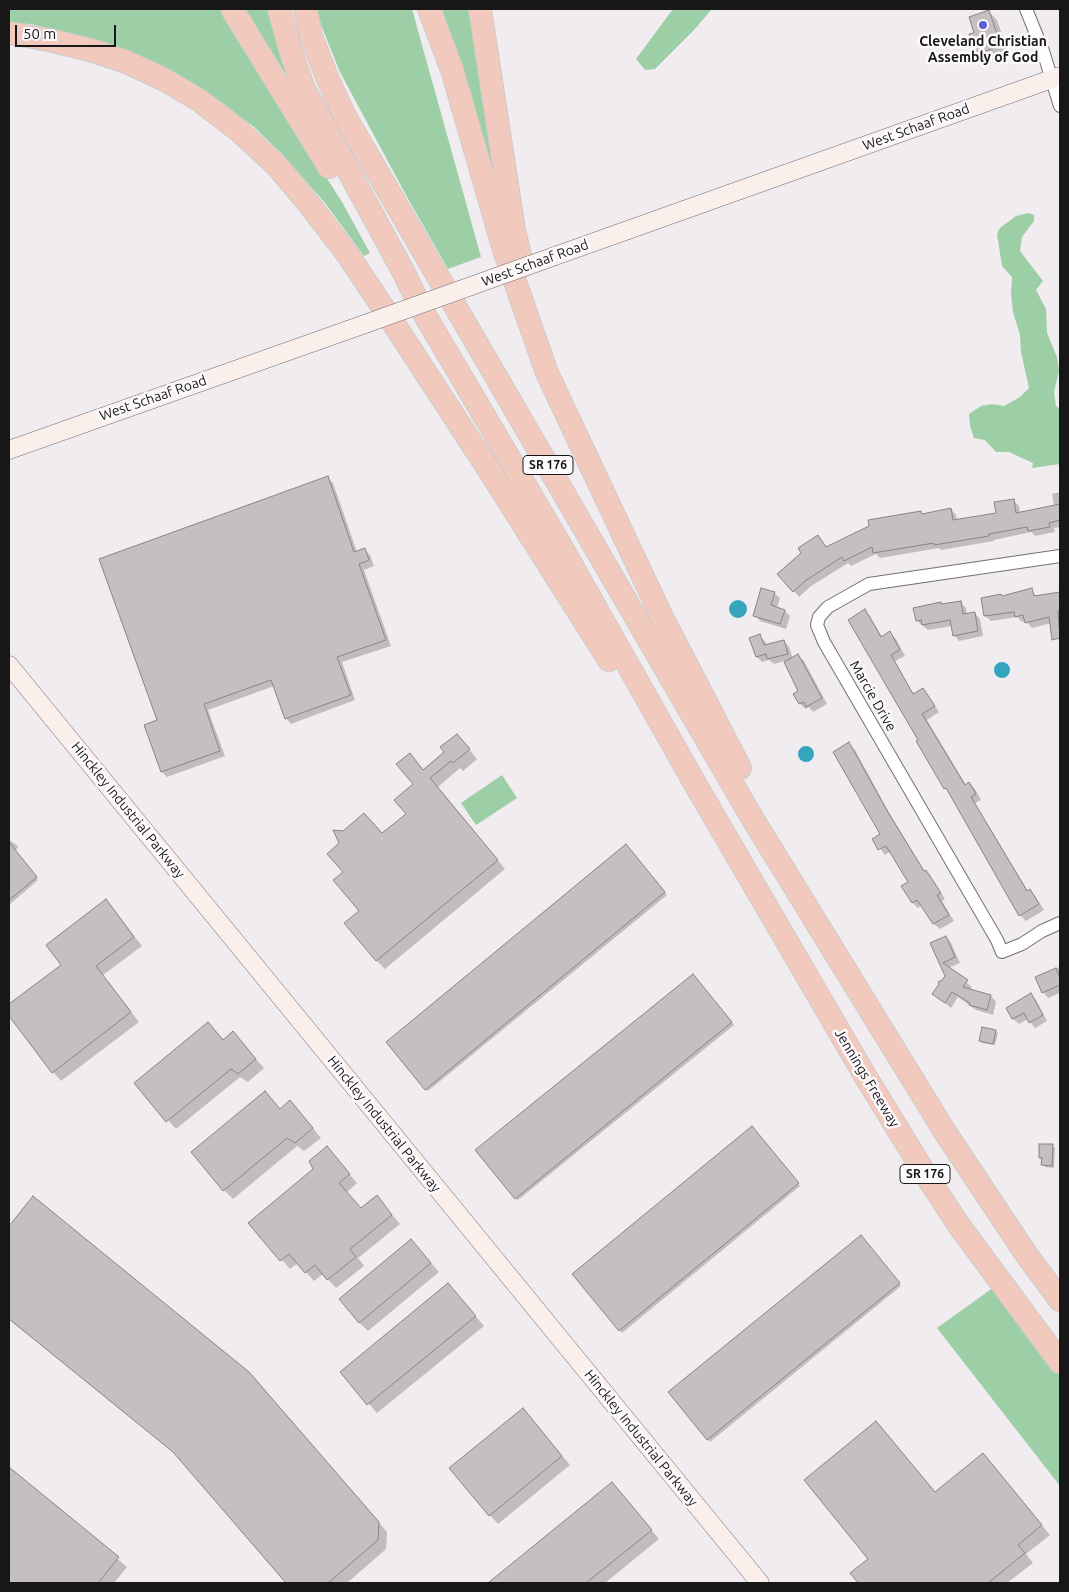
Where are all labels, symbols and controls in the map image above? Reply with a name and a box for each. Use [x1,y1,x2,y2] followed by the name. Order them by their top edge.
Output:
[18,15,119,47] scale bar
[977,19,989,31] marker: Cleveland Christian Assembly of God
[23,25,56,42] text: 50 m
[919,33,1047,65] place label: Cleveland Christian Assembly of God
[860,100,972,154] street label: West Schaaf Road
[479,236,591,290] street label: West Schaaf Road
[97,372,209,424] street label: West Schaaf Road
[523,456,573,474] road number: SR 176
[846,658,900,734] street label: Marcie Drive
[68,738,188,882] street label: Hinckley Industrial Parkway
[831,1026,903,1130] street label: Jennings Freeway
[324,1052,444,1196] street label: Hinckley Industrial Parkway
[900,1164,950,1184] road number: SR 176
[581,1366,701,1510] street label: Hinckley Industrial Parkway

